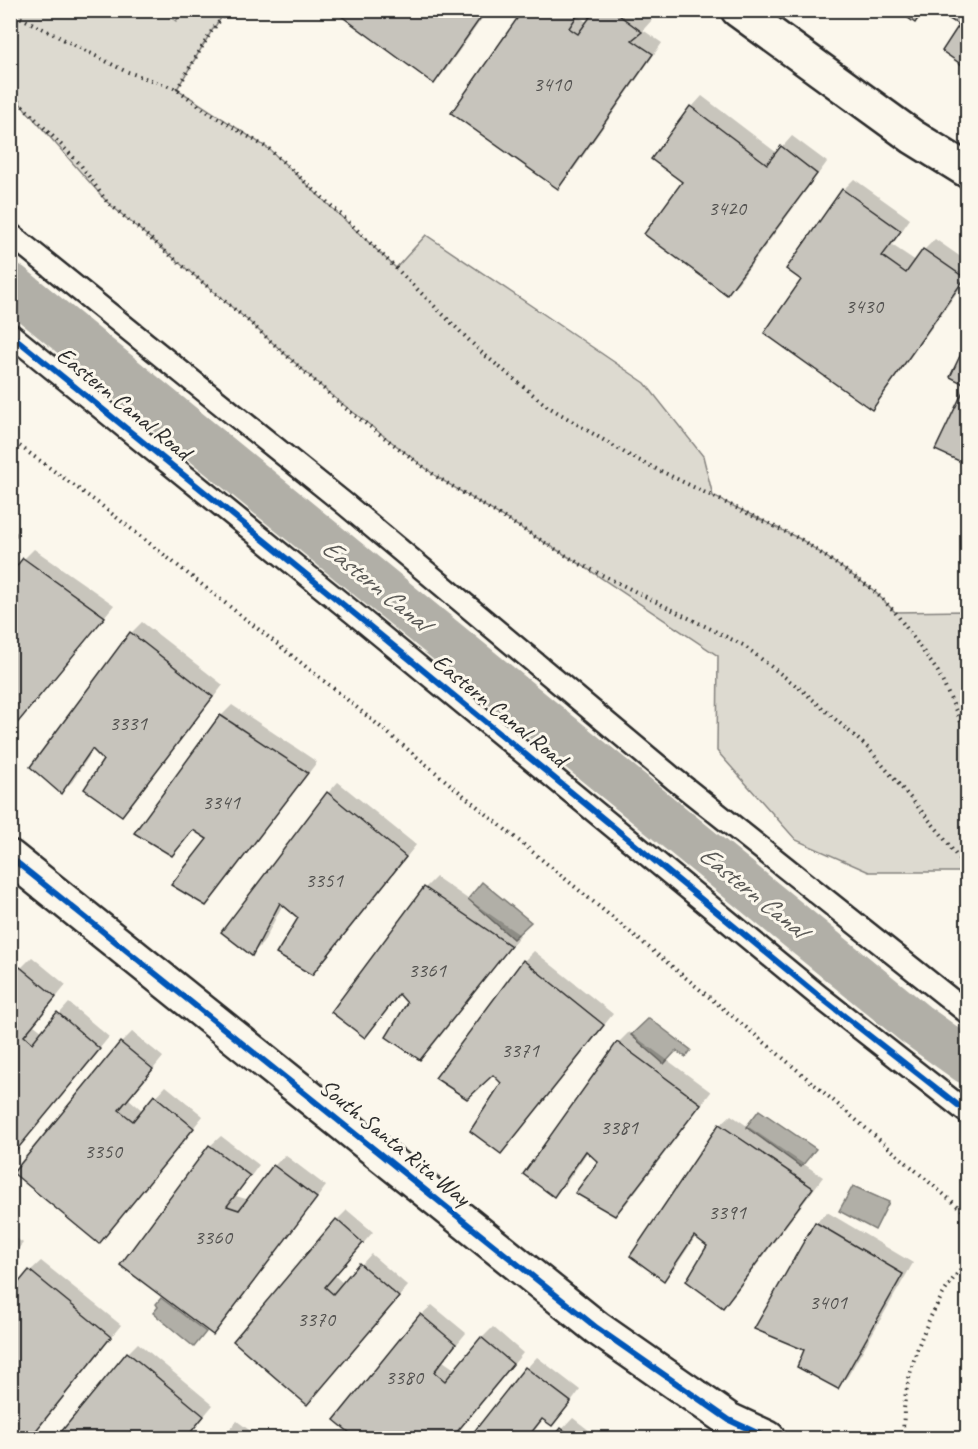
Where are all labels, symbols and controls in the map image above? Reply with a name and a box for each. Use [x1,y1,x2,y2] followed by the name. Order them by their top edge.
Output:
[533,71,572,97] house number: 3410
[708,195,747,221] house number: 3420
[845,293,884,319] house number: 3430
[51,340,200,469] street label: Eastern Canal Road
[315,531,443,643] water label: Eastern Canal
[427,647,576,776] street label: Eastern Canal Road
[109,710,148,736] house number: 3331
[202,789,241,815] house number: 3341
[692,838,820,950] water label: Eastern Canal
[305,867,344,893] house number: 3351
[408,957,447,983] house number: 3361
[501,1037,540,1063] house number: 3371
[313,1072,478,1213] street label: South Santa Rita Way
[600,1114,639,1140] house number: 3381
[84,1138,123,1164] house number: 3350
[708,1199,747,1225] house number: 3391
[194,1224,233,1250] house number: 3360
[809,1289,848,1315] house number: 3401
[297,1306,336,1332] house number: 3370
[385,1364,424,1390] house number: 3380

